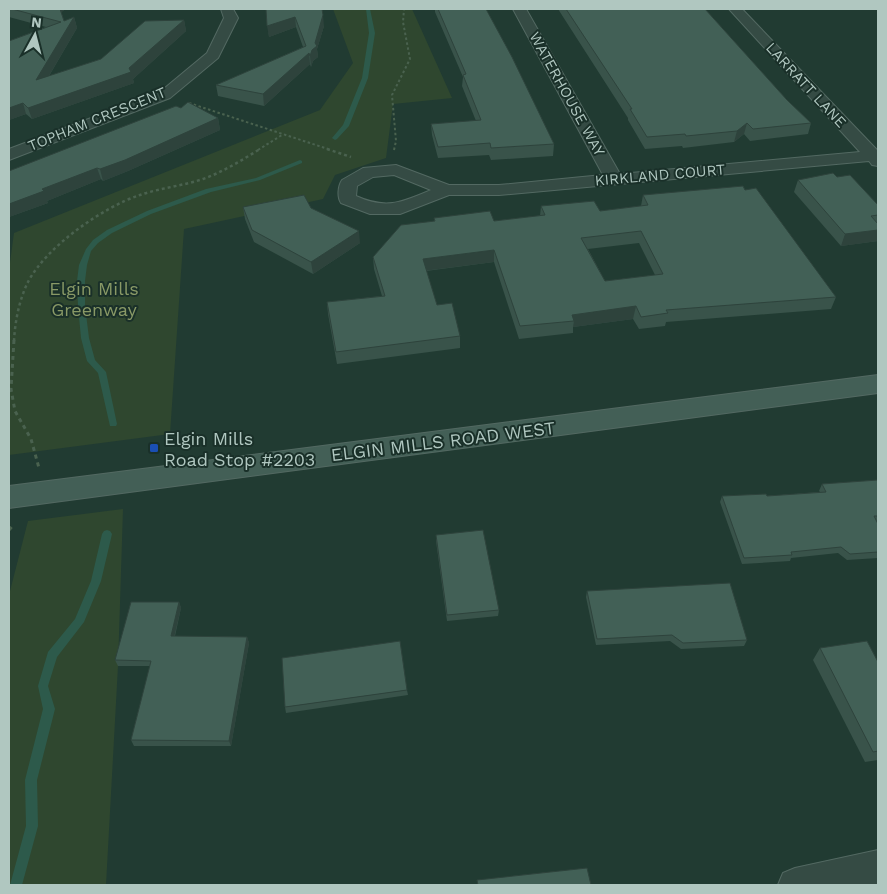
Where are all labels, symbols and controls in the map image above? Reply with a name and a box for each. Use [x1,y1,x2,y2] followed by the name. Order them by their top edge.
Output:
[10,10,60,60] north arrow
[30,14,43,31] text: N
[525,29,609,160] street label: WATERHOUSE WAY
[762,39,850,131] street label: LARRATT LANE
[25,83,169,155] street label: TOPHAM CRESCENT
[594,160,726,190] street label: KIRKLAND COURT
[49,278,139,320] park label: Elgin Mills Greenway
[330,417,556,465] street label: ELGIN MILLS ROAD WEST
[164,428,315,470] place label: Elgin Mills Road Stop #2203
[148,442,160,454] marker: Elgin Mills Road Stop #2203

